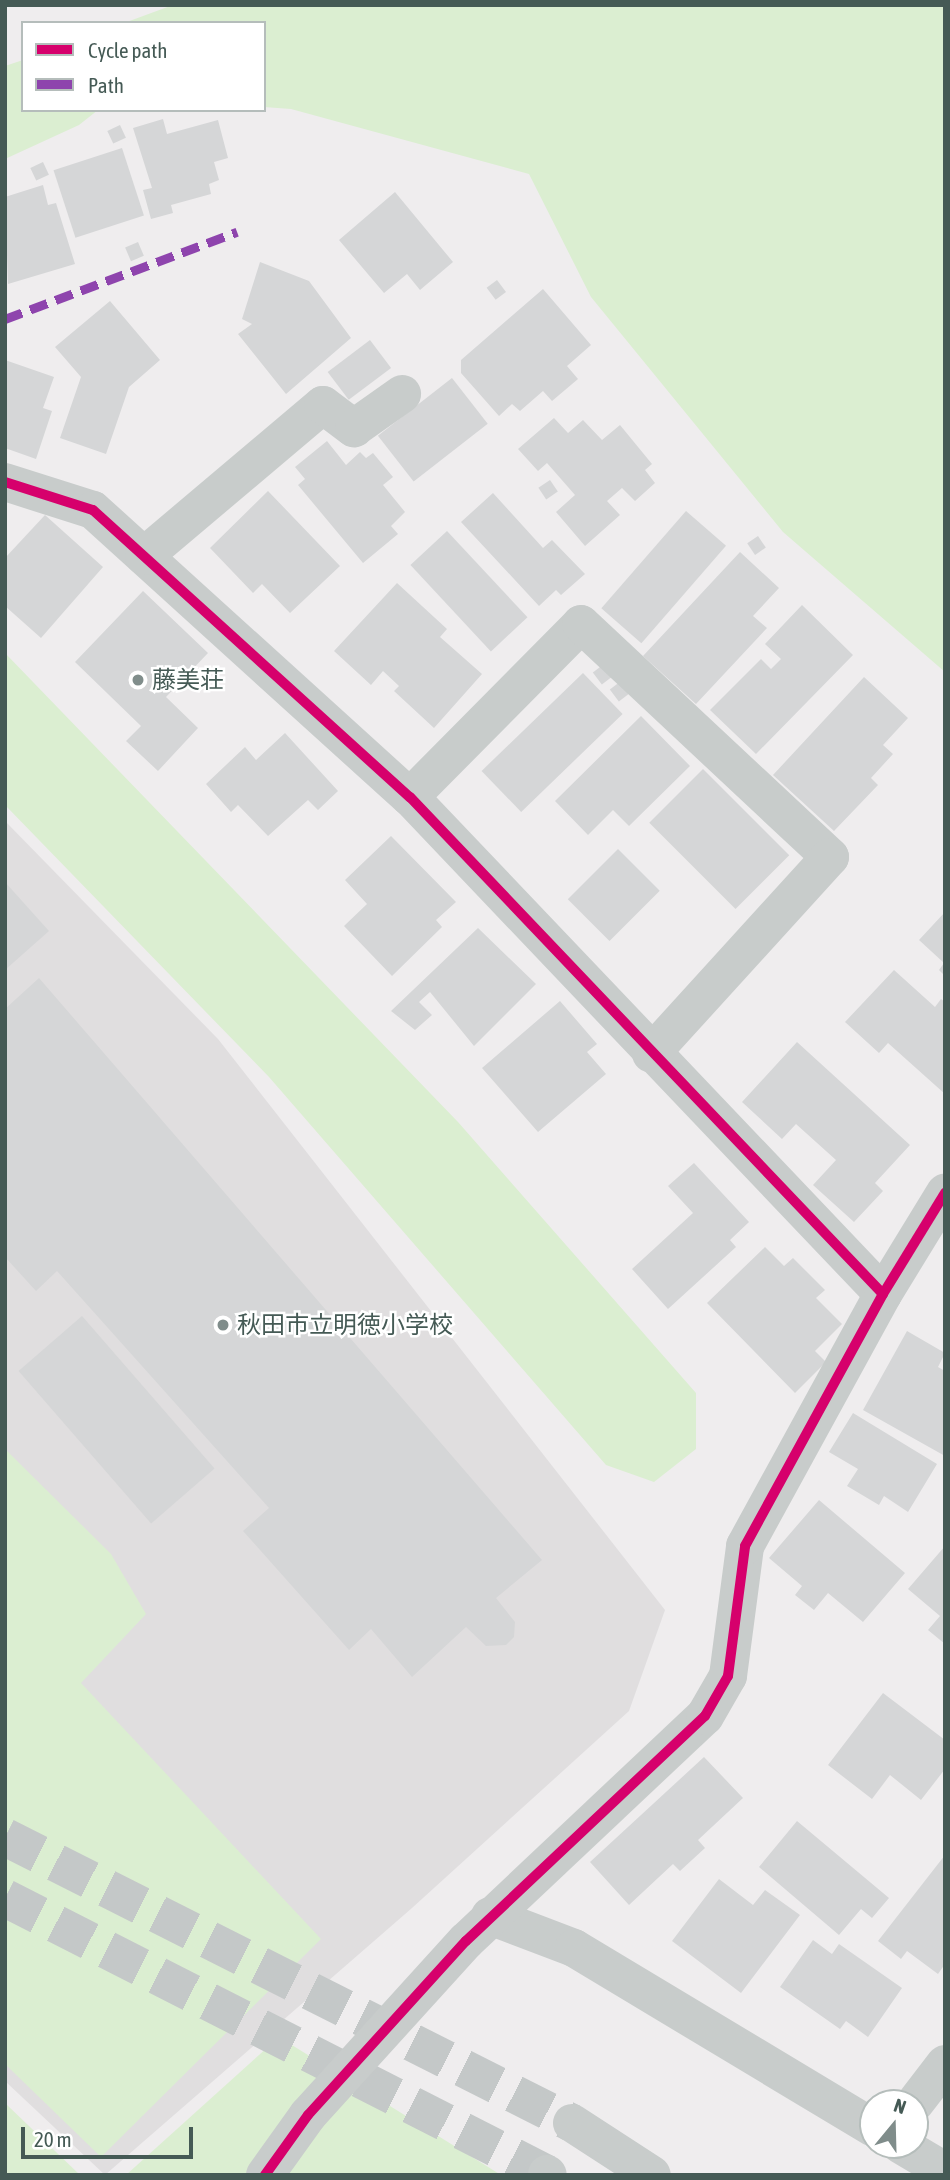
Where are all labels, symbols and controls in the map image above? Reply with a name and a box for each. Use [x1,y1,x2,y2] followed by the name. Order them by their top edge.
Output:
[21,21,266,112] legend
[88,38,167,62] text: Cycle path
[88,73,124,97] text: Path
[152,666,224,694] place label: 藤美荘
[130,672,146,688] marker: 藤美荘
[237,1311,453,1339] place label: 秋田市立明徳小学校
[215,1317,231,1333] marker: 秋田市立明徳小学校
[859,2089,929,2159] north arrow
[891,2094,909,2118] text: N
[24,2114,196,2158] scale bar
[34,2127,72,2151] text: 20 m

